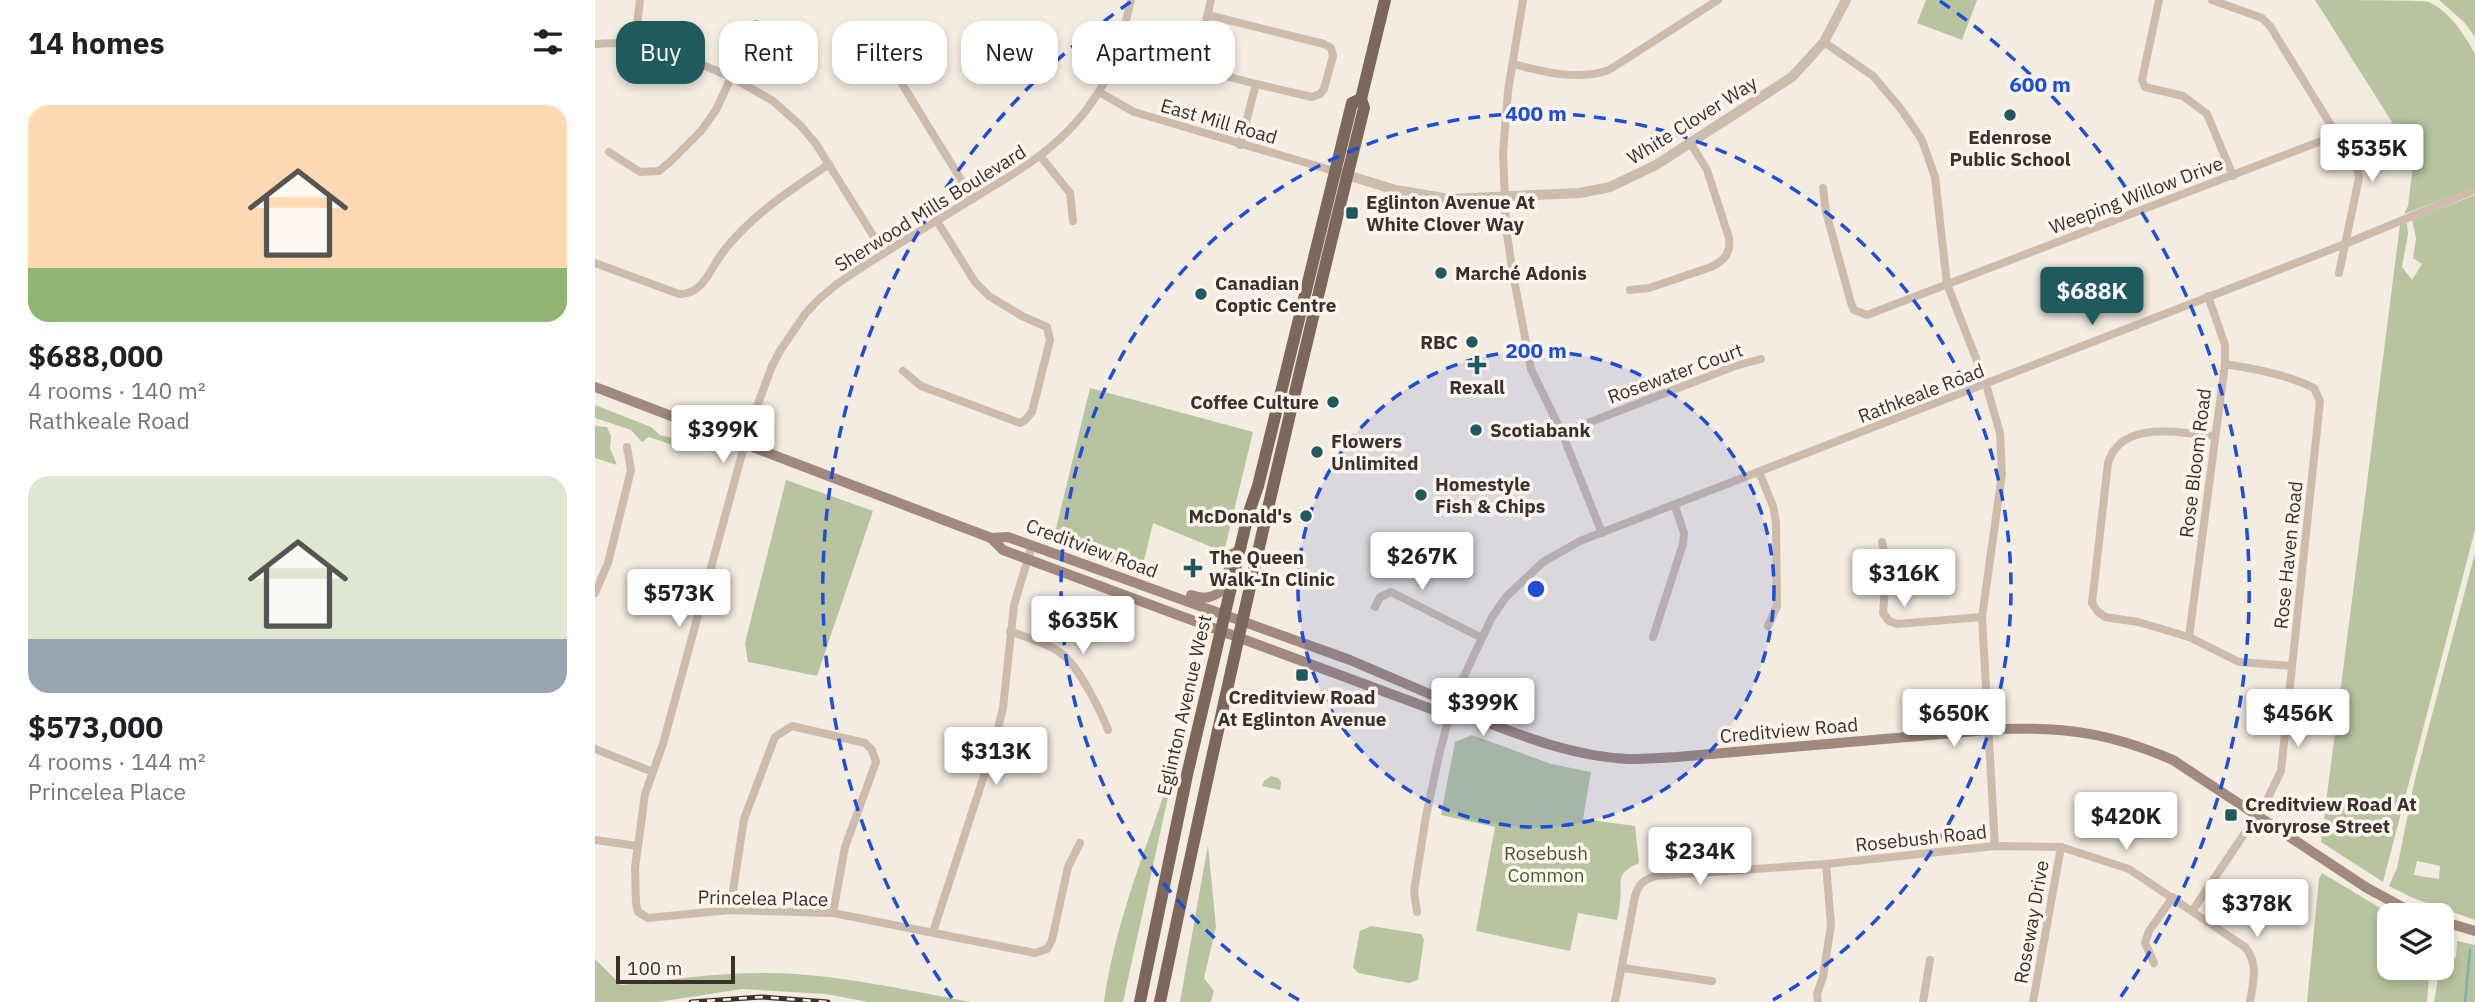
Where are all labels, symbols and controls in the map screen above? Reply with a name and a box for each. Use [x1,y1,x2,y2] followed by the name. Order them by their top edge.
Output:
[616,21,705,84] chip: Buy
[719,21,818,84] chip: Rent
[832,21,947,84] chip: Filters
[961,21,1058,84] chip: New
[1072,21,1235,84] chip: Apartment
[28,23,165,62] text: 14 homes
[529,23,567,61] icon: filters
[1623,70,1762,170] street label: White Clover Way
[2009,70,2071,98] text: 600 m
[1158,93,1280,149] street label: East Mill Road
[1505,99,1567,127] text: 400 m
[2002,107,2018,123] marker: Edenrose Public School
[2323,124,2421,184] pin: $535K
[1949,125,2071,171] place label: Edenrose Public School
[2336,132,2408,162] text: $535K
[830,139,1030,277] street label: Sherwood Mills Boulevard
[235,150,361,276] icon: home
[2046,151,2226,239] street label: Weeping Willow Drive
[1366,190,1535,236] place label: Eglinton Avenue At White Clover Way
[1344,205,1360,221] marker: Eglinton Avenue At White Clover Way
[1455,261,1587,285] place label: Marché Adonis
[1433,265,1449,281] marker: Marché Adonis
[2043,268,2141,327] pin: $688K
[1215,271,1336,317] place label: Canadian Coptic Centre
[2056,275,2128,305] text: $688K
[1193,286,1209,302] marker: Canadian Coptic Centre
[1420,330,1458,354] place label: RBC
[1464,334,1480,350] marker: RBC
[28,336,163,375] text: $688,000
[1505,336,1567,364] text: 200 m
[1604,337,1746,409] street label: Rosewater Court
[1469,357,1485,373] marker: Rexall
[1854,358,1988,428] street label: Rathkeale Road
[28,375,206,405] text: 4 rooms · 140 m²
[1449,375,1505,399] place label: Rexall
[2174,387,2216,539] street label: Rose Bloom Road
[1190,390,1319,414] place label: Coffee Culture
[1325,394,1341,410] marker: Coffee Culture
[28,405,190,435] text: Rathkeale Road
[674,406,772,465] pin: $399K
[687,413,759,443] text: $399K
[1490,418,1590,442] place label: Scotiabank
[1468,422,1484,438] marker: Scotiabank
[1331,429,1419,475] place label: Flowers Unlimited
[1309,444,1325,460] marker: Flowers Unlimited
[1435,472,1545,518] place label: Homestyle Fish & Chips
[2268,480,2308,630] street label: Rose Haven Road
[1413,487,1429,503] marker: Homestyle Fish & Chips
[1189,504,1292,528] place label: McDonald's
[1298,508,1314,524] marker: McDonald's
[1023,513,1161,583] street label: Creditview Road
[235,521,361,647] icon: home
[1373,532,1471,592] pin: $267K
[1386,540,1458,570] text: $267K
[1209,545,1335,591] place label: The Queen Walk-In Clinic
[1855,550,1953,609] pin: $316K
[1868,557,1940,587] text: $316K
[1183,558,1203,578] marker: The Queen Walk-In Clinic
[630,570,728,629] pin: $573K
[643,577,715,607] text: $573K
[1524,577,1548,601] centre of rings
[1034,596,1132,656] pin: $635K
[1047,604,1119,634] text: $635K
[1151,612,1217,798] street label: Eglinton Avenue West
[1294,667,1310,683] marker: Creditview Road At Eglinton Avenue
[1434,678,1532,738] pin: $399K
[1217,685,1387,731] place label: Creditview Road At Eglinton Avenue
[1447,686,1519,716] text: $399K
[1905,690,2003,749] pin: $650K
[2249,690,2347,749] pin: $456K
[1918,697,1990,727] text: $650K
[2262,697,2334,727] text: $456K
[28,707,163,746] text: $573,000
[1719,712,1859,748] street label: Creditview Road
[947,728,1045,787] pin: $313K
[960,735,1032,765] text: $313K
[28,746,206,776] text: 4 rooms · 144 m²
[28,776,186,806] text: Princelea Place
[2077,792,2175,852] pin: $420K
[2245,792,2417,838] place label: Creditview Road At Ivoryrose Street
[2090,800,2162,830] text: $420K
[2223,807,2239,823] marker: Creditview Road At Ivoryrose Street
[1854,819,1988,857] street label: Rosebush Road
[1651,828,1749,887] pin: $234K
[1664,835,1736,865] text: $234K
[1504,841,1588,887] park label: Rosebush Common
[2008,859,2054,985] street label: Roseway Drive
[2208,880,2306,939] pin: $378K
[697,885,829,911] street label: Princelea Place
[2221,887,2293,917] text: $378K
[2377,903,2454,980] map controls
[2377,903,2454,980] button: layers
[616,953,735,985] scale bar
[627,956,682,980] text: 100 m

